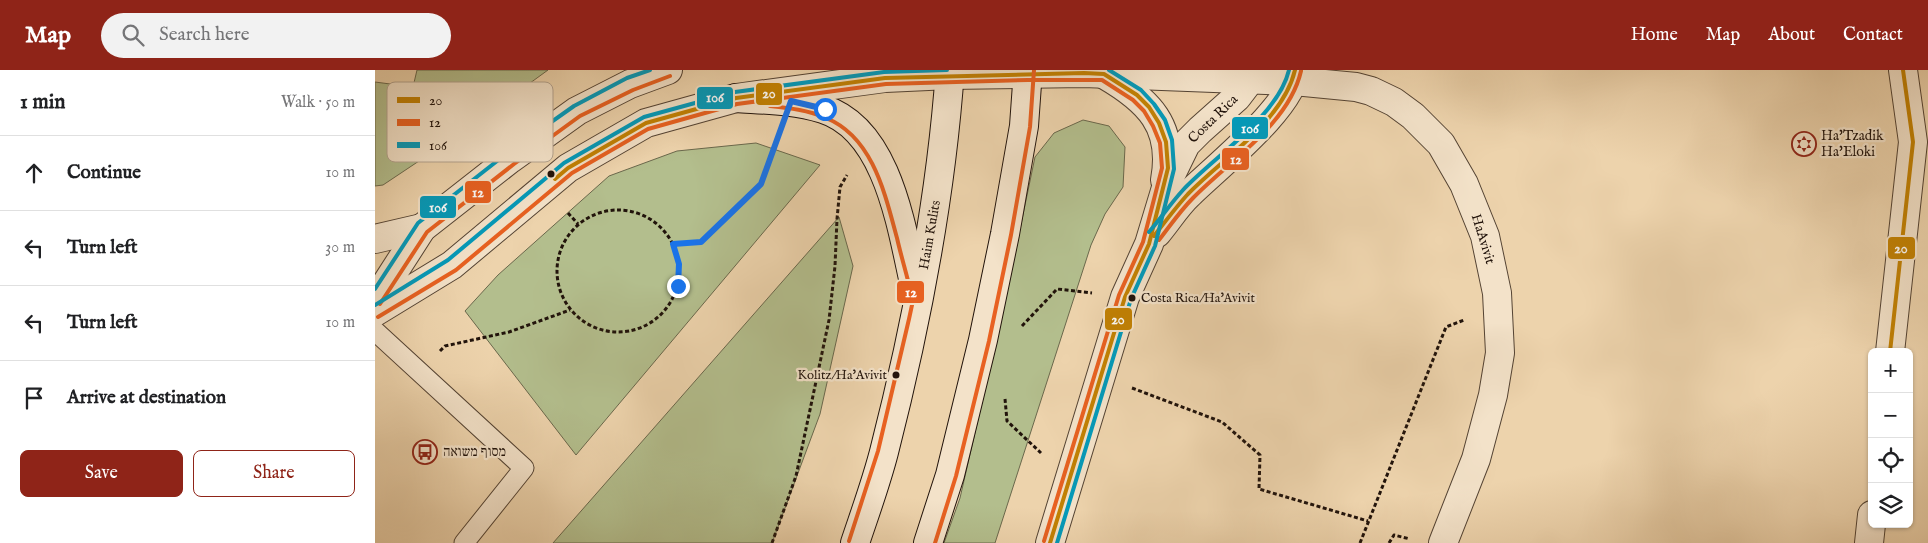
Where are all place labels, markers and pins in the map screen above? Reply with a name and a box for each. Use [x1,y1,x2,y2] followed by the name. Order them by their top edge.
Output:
[1821,127,1884,161] place label: Ha'Tzadik Ha'Eloki
[1791,131,1817,157] synagogue icon: Ha'Tzadik Ha'Eloki
[546,169,556,179] unlabelled marker
[1141,290,1255,307] place label: Costa Rica/Ha'Avivit
[1127,293,1137,303] marker: Costa Rica/Ha'Avivit
[798,367,888,384] place label: Kolitz/Ha'Avivit
[891,370,901,380] marker: Kolitz/Ha'Avivit
[412,439,438,465] bus stop icon: מסוף משואה
[443,443,506,461] place label: מסוף משואה

